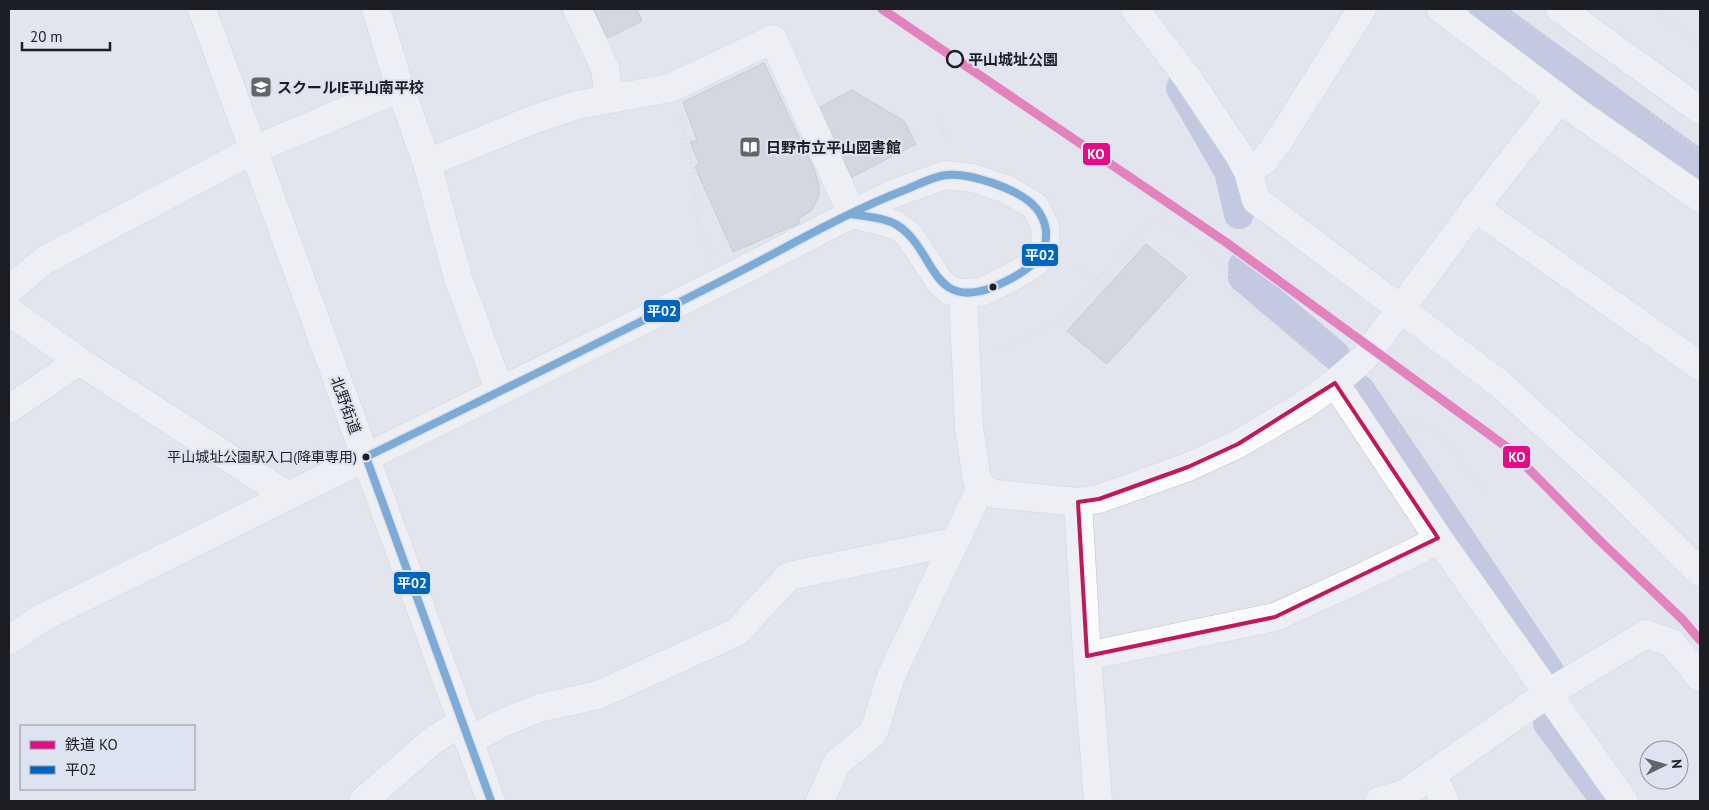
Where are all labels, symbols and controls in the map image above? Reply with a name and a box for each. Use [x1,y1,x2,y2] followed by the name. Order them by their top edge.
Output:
[22,20,110,52] scale bar
[30,27,63,46] text: 20 m
[946,50,964,68] marker: 平山城址公園
[968,50,1058,69] place label: 平山城址公園
[249,75,273,99] school or university icon: スクールIE平山南平校
[277,78,424,97] place label: スクールIE平山南平校
[738,135,762,159] library icon: 日野市立平山図書館
[766,138,901,157] place label: 日野市立平山図書館
[1082,142,1111,166] line badge: KO
[1087,145,1105,163] text: KO
[1021,243,1059,267] line badge: 平02
[1025,246,1055,264] text: 平02
[988,282,998,292] unlabelled marker
[643,299,681,323] line badge: 平02
[647,302,677,320] text: 平02
[327,374,365,436] street label: 北野街道
[1502,445,1531,469] line badge: KO
[167,448,357,466] place label: 平山城址公園駅入口(降車専用)
[1508,448,1526,466] text: KO
[361,452,371,462] marker: 平山城址公園駅入口(降車専用)
[393,571,431,595] line badge: 平02
[397,574,427,592] text: 平02
[20,725,195,790] legend
[65,735,118,754] text: 鉄道 KO
[1639,740,1689,790] north arrow
[1668,758,1686,769] text: N
[65,760,96,779] text: 平02

